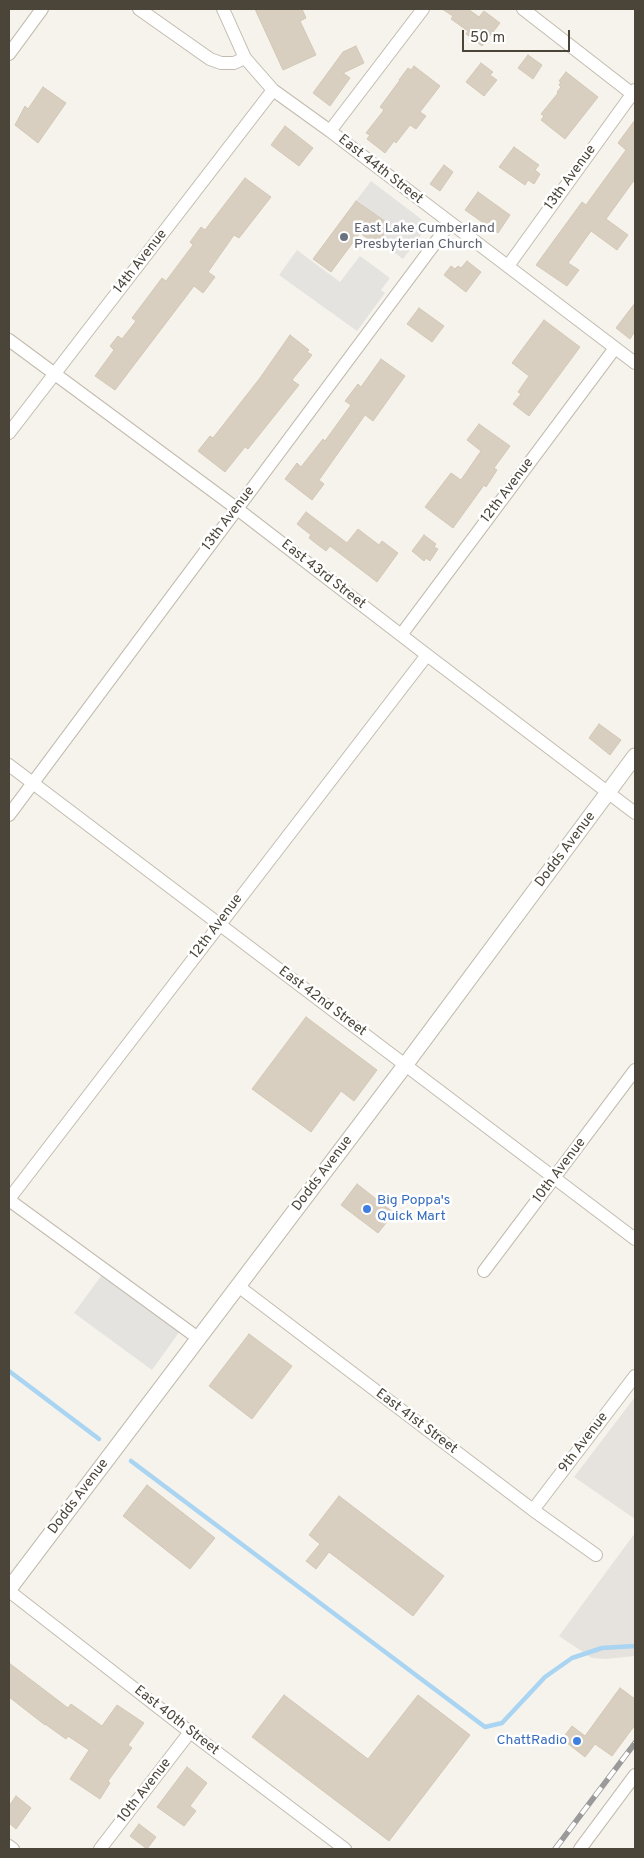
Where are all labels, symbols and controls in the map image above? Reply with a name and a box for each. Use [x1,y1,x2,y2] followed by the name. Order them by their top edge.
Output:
[464,20,572,52] scale bar
[470,29,505,48] text: 50 m
[334,132,426,208] street label: East 44th Street
[542,142,600,214] street label: 13th Avenue
[354,221,495,253] place label: East Lake Cumberland Presbyterian Church
[111,227,171,297] street label: 14th Avenue
[338,231,350,243] marker: East Lake Cumberland Presbyterian Church
[478,455,538,527] street label: 12th Avenue
[199,483,259,555] street label: 13th Avenue
[277,537,369,613] street label: East 43rd Street
[532,809,600,891] street label: Dodds Avenue
[187,891,247,963] street label: 12th Avenue
[275,963,369,1041] street label: East 42nd Street
[289,1133,357,1215] street label: Dodds Avenue
[530,1135,590,1207] street label: 10th Avenue
[377,1193,450,1226] place label: Big Poppa's Quick Mart
[361,1203,373,1215] marker: Big Poppa's Quick Mart
[372,1386,460,1458] street label: East 41st Street
[556,1409,612,1477] street label: 9th Avenue
[45,1456,113,1538] street label: Dodds Avenue
[130,1683,222,1759] street label: East 40th Street
[496,1733,567,1749] place label: ChattRadio
[571,1735,583,1747] marker: ChattRadio
[115,1755,175,1827] street label: 10th Avenue

